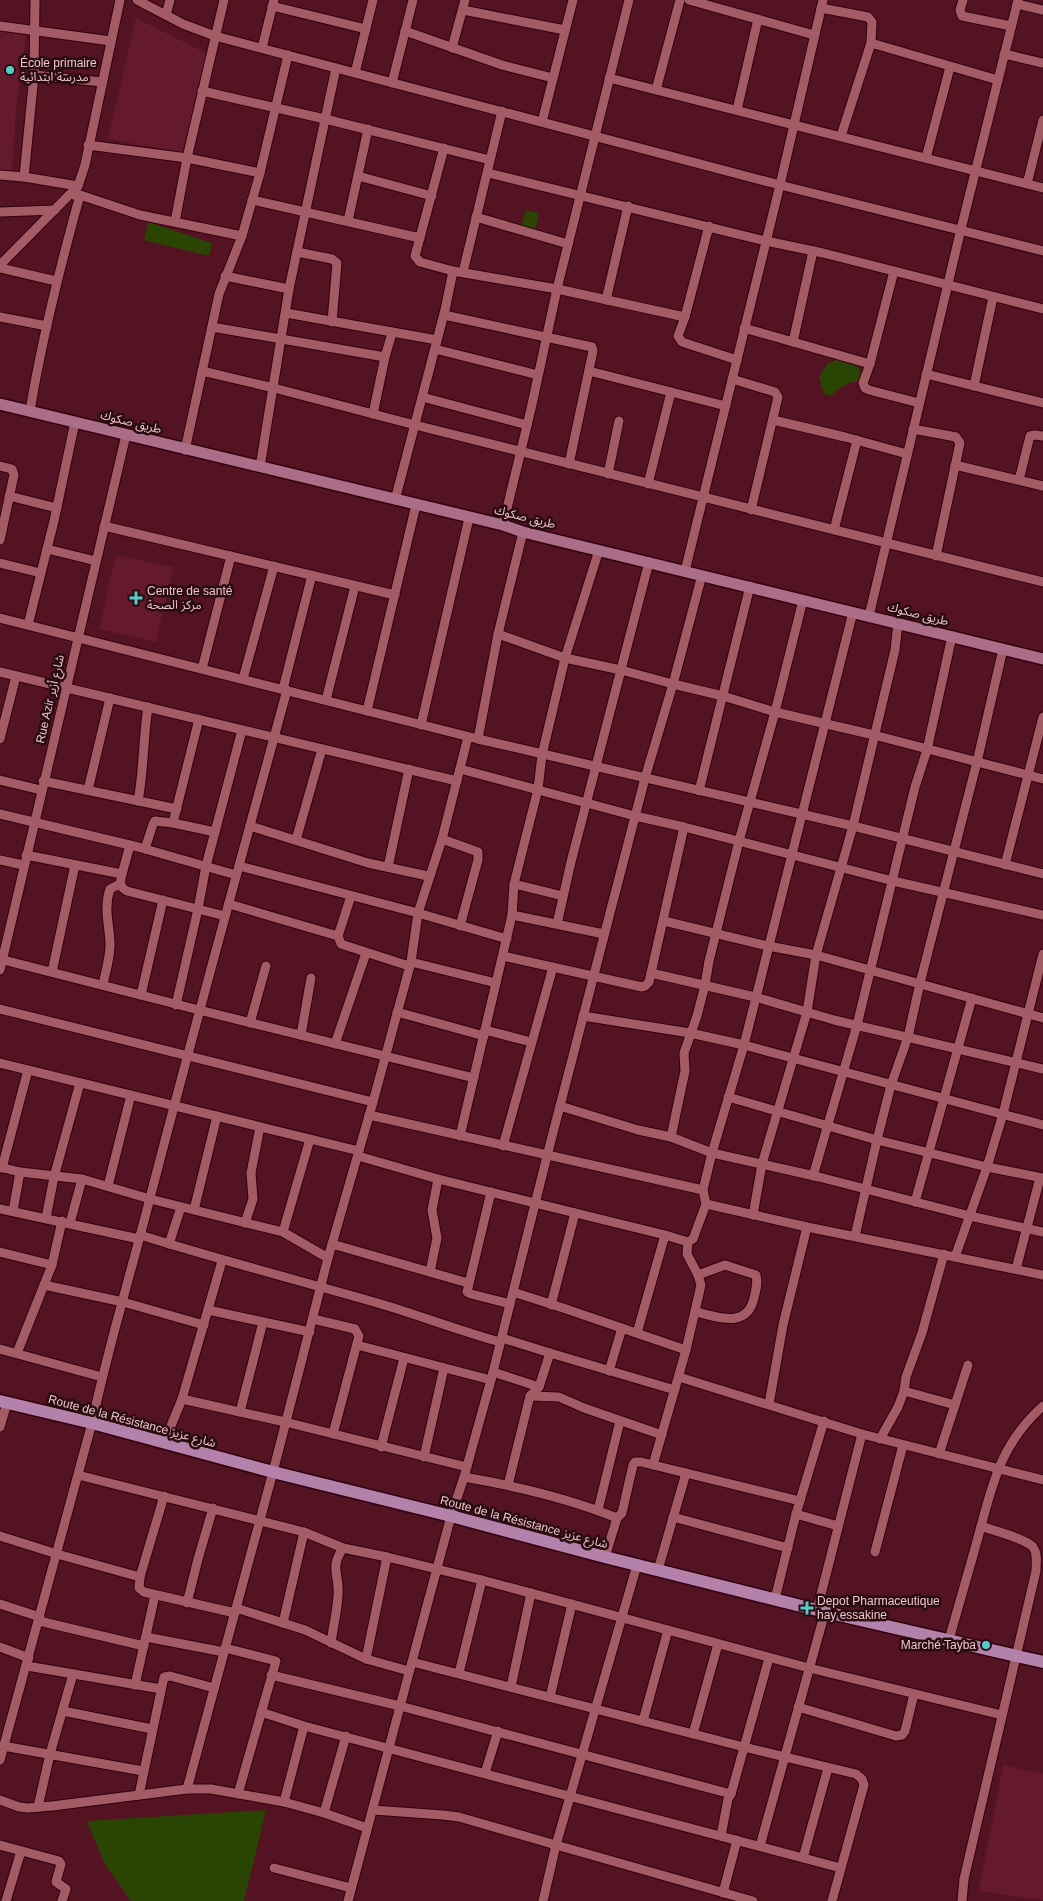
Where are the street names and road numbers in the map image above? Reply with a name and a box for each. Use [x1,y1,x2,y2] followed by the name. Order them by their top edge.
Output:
[99,408,163,437] street label: طريق صكوك
[493,503,557,532] street label: طريق صكوك
[886,600,950,629] street label: طريق صكوك
[32,653,69,745] street label: Rue Azir شارع أزير
[46,1392,217,1452] street label: Route de la Résistance شارع عزيز
[438,1493,609,1553] street label: Route de la Résistance شارع عزيز

